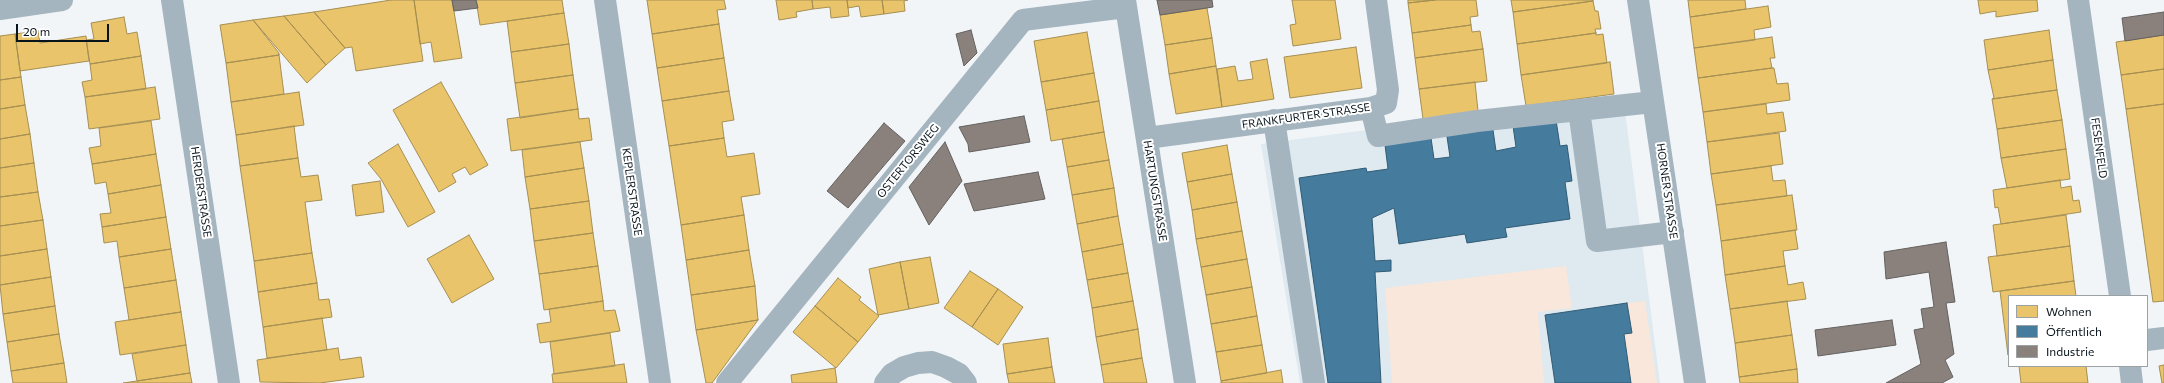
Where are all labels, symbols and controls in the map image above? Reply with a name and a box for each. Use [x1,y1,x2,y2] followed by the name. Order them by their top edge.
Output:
[18,16,111,42] scale bar
[23,24,50,38] text: 20 m
[1241,100,1371,132] street label: FRANKFURTER STRASSE
[2088,117,2110,179] street label: FESENFELD
[874,121,942,201] street label: OSTERTORSWEG
[1140,140,1170,242] street label: HARTUNGSTRASSE
[1654,142,1680,240] street label: HORNER STRASSE
[188,146,214,238] street label: HERDERSTRASSE
[619,147,645,237] street label: KEPLERSTRASSE
[2008,295,2148,367] legend
[2046,304,2092,318] text: Wohnen
[2046,324,2102,338] text: Öffentlich
[2046,344,2094,358] text: Industrie

